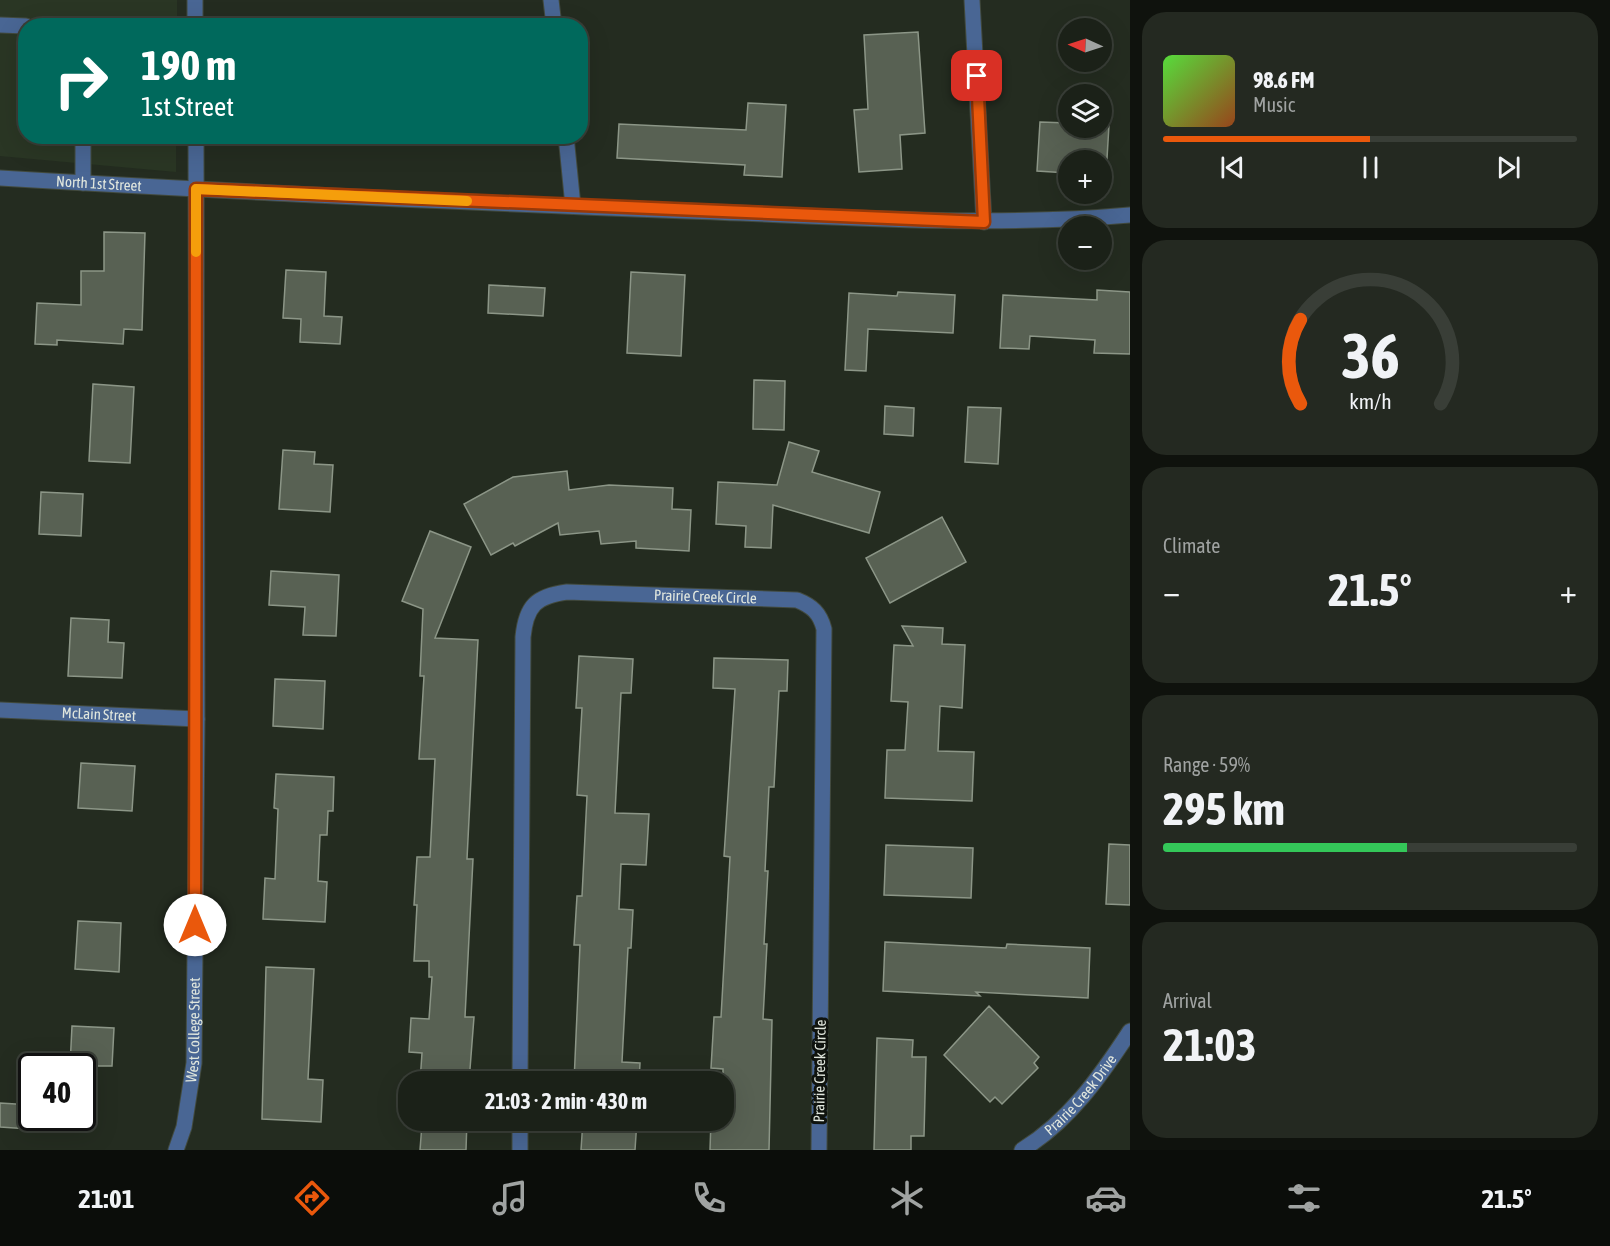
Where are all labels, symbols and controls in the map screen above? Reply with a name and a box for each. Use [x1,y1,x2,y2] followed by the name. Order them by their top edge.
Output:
[1058,18,1112,72] north arrow
[1058,18,1112,270] map controls
[141,41,236,89] text: 190 m
[42,42,120,120] icon: right
[951,50,1002,101] pin
[960,59,993,92] icon: arrive
[1253,67,1315,93] text: 98.6 FM
[1058,84,1112,138] button: layers
[141,91,234,122] text: 1st Street
[1253,93,1295,116] text: Music
[1058,150,1112,204] button: +
[1216,151,1249,184] icon: previous
[1354,151,1387,184] icon: pause
[1492,151,1525,184] icon: next
[56,172,142,194] street label: North 1st Street
[1058,216,1112,270] button: −
[1341,321,1399,392] text: 36
[1349,390,1391,415] text: km/h
[1163,534,1220,557] text: Climate
[1328,564,1412,616] text: 21.5°
[1163,572,1180,610] text: −
[1560,572,1577,610] text: +
[654,586,757,607] street label: Prairie Creek Circle
[61,704,136,724] street label: McLain Street
[1163,753,1250,776] text: Range · 59%
[1163,783,1285,835] text: 295 km
[163,893,227,957] position arrow
[182,977,203,1084] street label: West College Street
[1163,989,1212,1012] text: Arrival
[810,1019,829,1123] street label: Prairie Creek Circle
[1163,1019,1257,1071] text: 21:03
[1041,1051,1120,1138] street label: Prairie Creek Drive
[18,1053,96,1131] speed limit sign: 40
[485,1088,647,1114] text: 21:03 · 2 min · 430 m
[291,1177,333,1219] icon: directions
[489,1177,531,1219] icon: music
[688,1177,730,1219] icon: phone
[886,1177,928,1219] icon: climate
[1085,1177,1127,1219] icon: car
[1283,1177,1325,1219] icon: filters
[78,1183,134,1214] text: 21:01
[1481,1183,1532,1214] text: 21.5°

